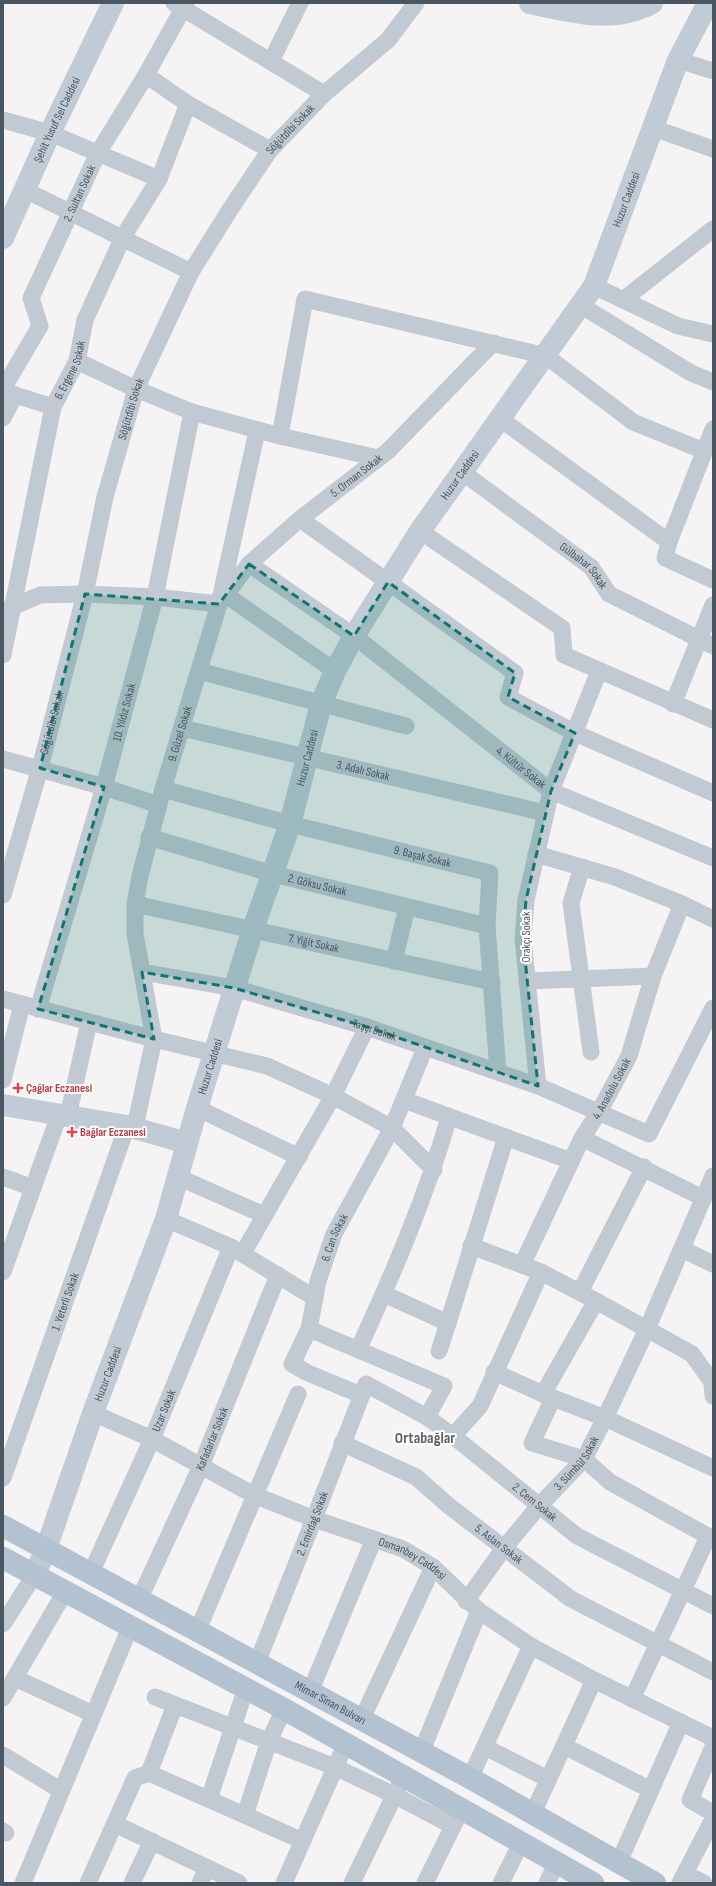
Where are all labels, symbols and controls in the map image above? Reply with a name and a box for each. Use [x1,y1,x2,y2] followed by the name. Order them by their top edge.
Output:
[30,74,84,165] street label: Şehit Yusuf Sel Caddesi
[262,101,318,157] street label: Söğütdibi Sokak
[60,162,99,224] street label: 2. Sultan Sokak
[609,170,643,229] street label: Huzur Caddesi
[51,339,88,402] street label: 6. Ergene Sokak
[114,375,148,441] street label: Söğütdibi Sokak
[437,447,483,503] street label: Huzur Caddesi
[327,450,386,500] street label: 5. Orman Sokak
[557,539,611,592] street label: Gülbahar Sokak
[109,681,139,743] street label: 10. Yıldız Sokak
[36,690,67,756] street label: Söğütdibi Sokak
[164,704,195,763] street label: 9. Güzel Sokak
[293,728,322,788] street label: Huzur Caddesi
[493,743,550,792] street label: 4. Kültür Sokak
[335,757,392,784] street label: 3. Adalı Sokak
[392,842,453,871] street label: 9. Başak Sokak
[286,870,349,899] street label: 2. Göksu Sokak
[519,911,534,962] street label: Orakçı Sokak
[287,930,341,956] street label: 7. Yiğit Sokak
[351,1016,399,1044] street label: Taşçı Sokak
[194,1037,226,1096] street label: Huzur Caddesi
[589,1055,634,1122] street label: 4. Anadolu Sokak
[26,1081,92,1096] place label: Çağlar Eczanesi
[13,1083,23,1093] marker: Çağlar Eczanesi
[80,1125,146,1140] place label: Bağlar Eczanesi
[67,1127,77,1137] marker: Bağlar Eczanesi
[318,1211,351,1263] street label: 6. Can Sokak
[48,1270,82,1333] street label: 1. Yeterli Sokak
[91,1344,125,1403] street label: Huzur Caddesi
[148,1387,179,1434] street label: Uzar Sokak
[192,1404,232,1473] street label: Kafadarlar Sokak
[395,1429,455,1448] district label: Ortabağlar
[551,1433,602,1493] street label: 3. Sümbül Sokak
[509,1479,560,1525] street label: 2. Cem Sokak
[293,1489,332,1558] street label: 2. Emirdağ Sokak
[472,1521,526,1567] street label: 5. Aslan Sokak
[377,1534,449,1583] street label: Osmanbey Caddesi
[292,1677,369,1728] street label: Mimar Sinan Bulvarı

